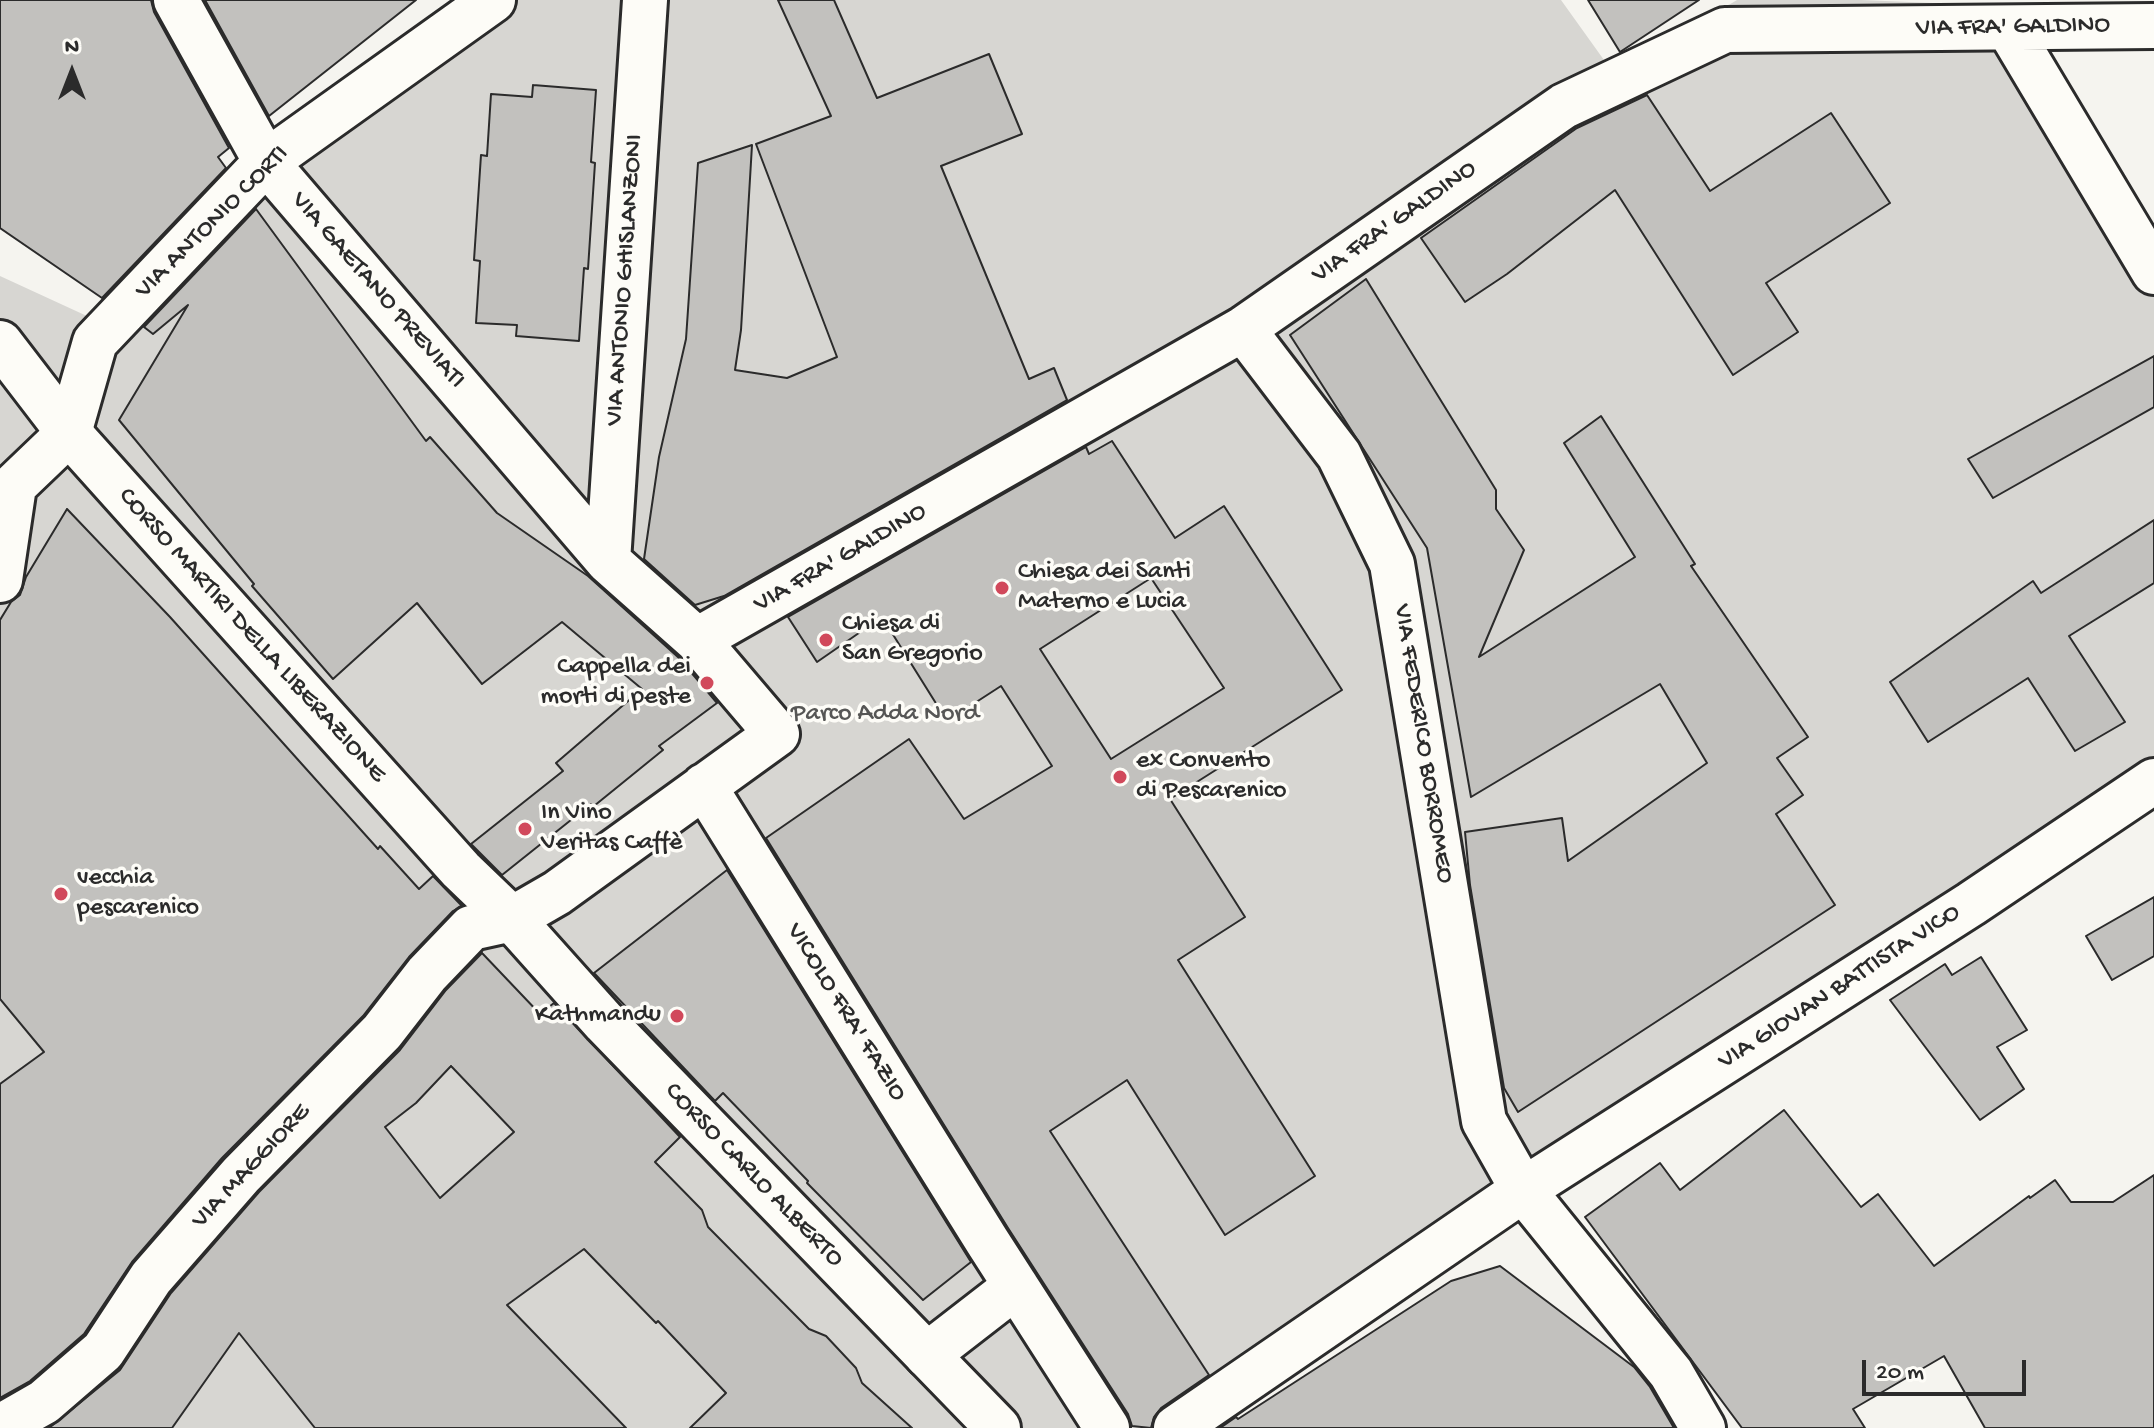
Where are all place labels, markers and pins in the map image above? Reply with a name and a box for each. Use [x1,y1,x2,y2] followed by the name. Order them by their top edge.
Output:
[1018,557,1191,618] place label: Chiesa dei Santi Materno e Lucia
[993,579,1011,597] marker: Chiesa dei Santi Materno e Lucia
[842,609,983,670] place label: Chiesa di San Gregorio
[817,631,835,649] marker: Chiesa di San Gregorio
[541,652,691,714] place label: Cappella dei morti di peste
[698,674,716,692] marker: Cappella dei morti di peste
[1136,746,1287,808] place label: ex Convento di Pescarenico
[1111,768,1129,786] marker: ex Convento di Pescarenico
[541,798,682,860] place label: In Vino Veritas Caffè
[516,820,534,838] marker: In Vino Veritas Caffè
[77,863,199,924] place label: vecchia pescarenico
[52,885,70,903] marker: vecchia pescarenico
[535,1000,661,1032] place label: Kathmandu
[668,1007,686,1025] marker: Kathmandu

